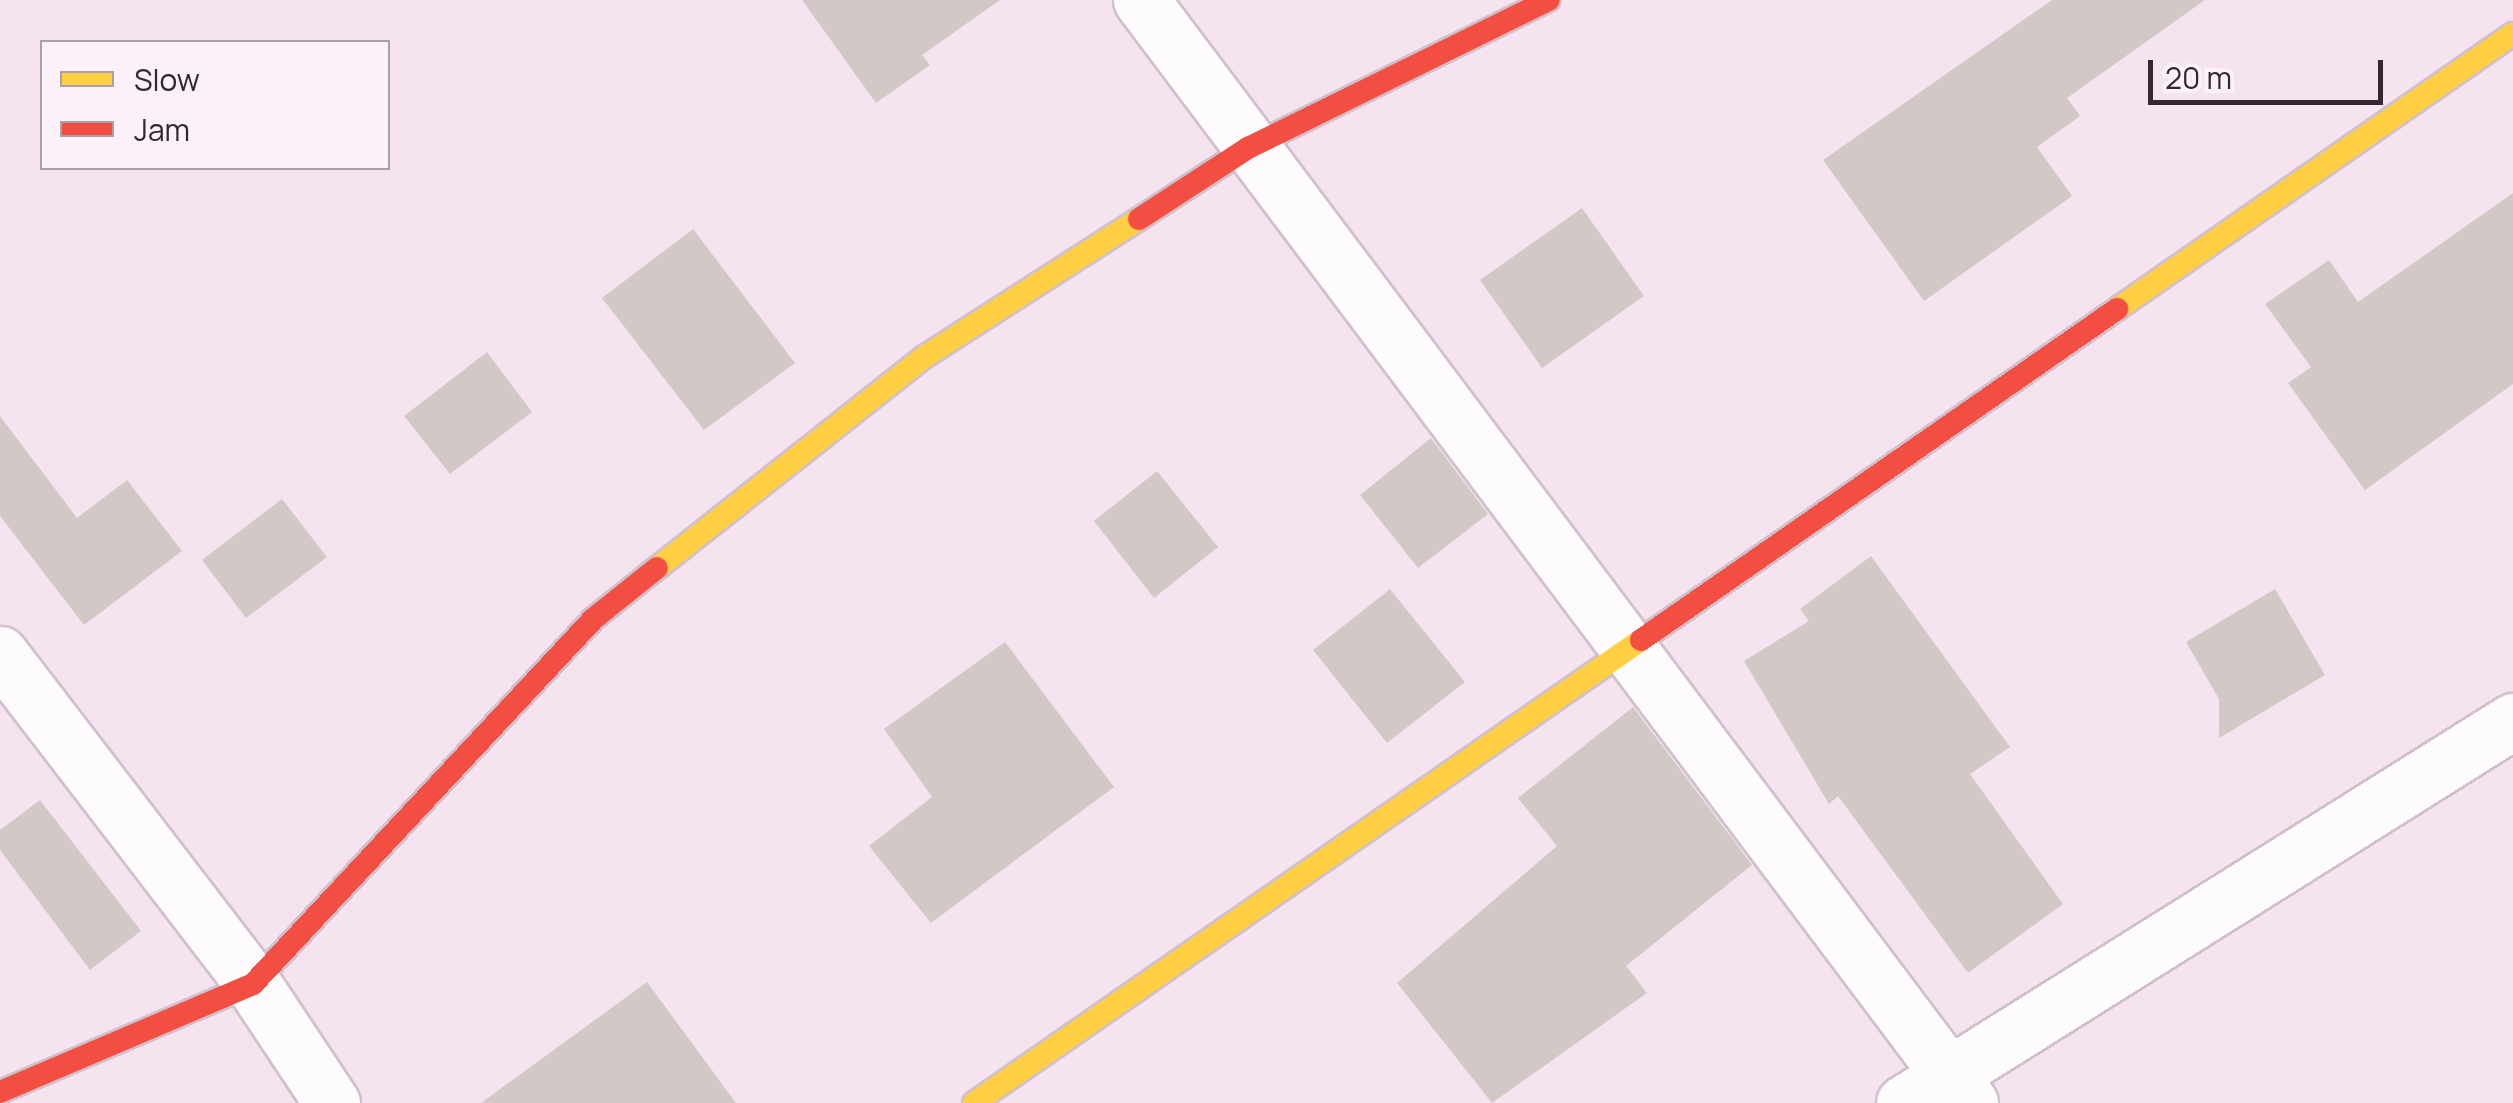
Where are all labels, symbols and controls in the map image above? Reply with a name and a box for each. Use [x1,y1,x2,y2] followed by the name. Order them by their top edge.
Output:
[40,40,390,170] legend
[2153,40,2388,102] scale bar
[2165,57,2232,98] text: 20 m
[134,59,200,100] text: Slow
[134,109,190,150] text: Jam

